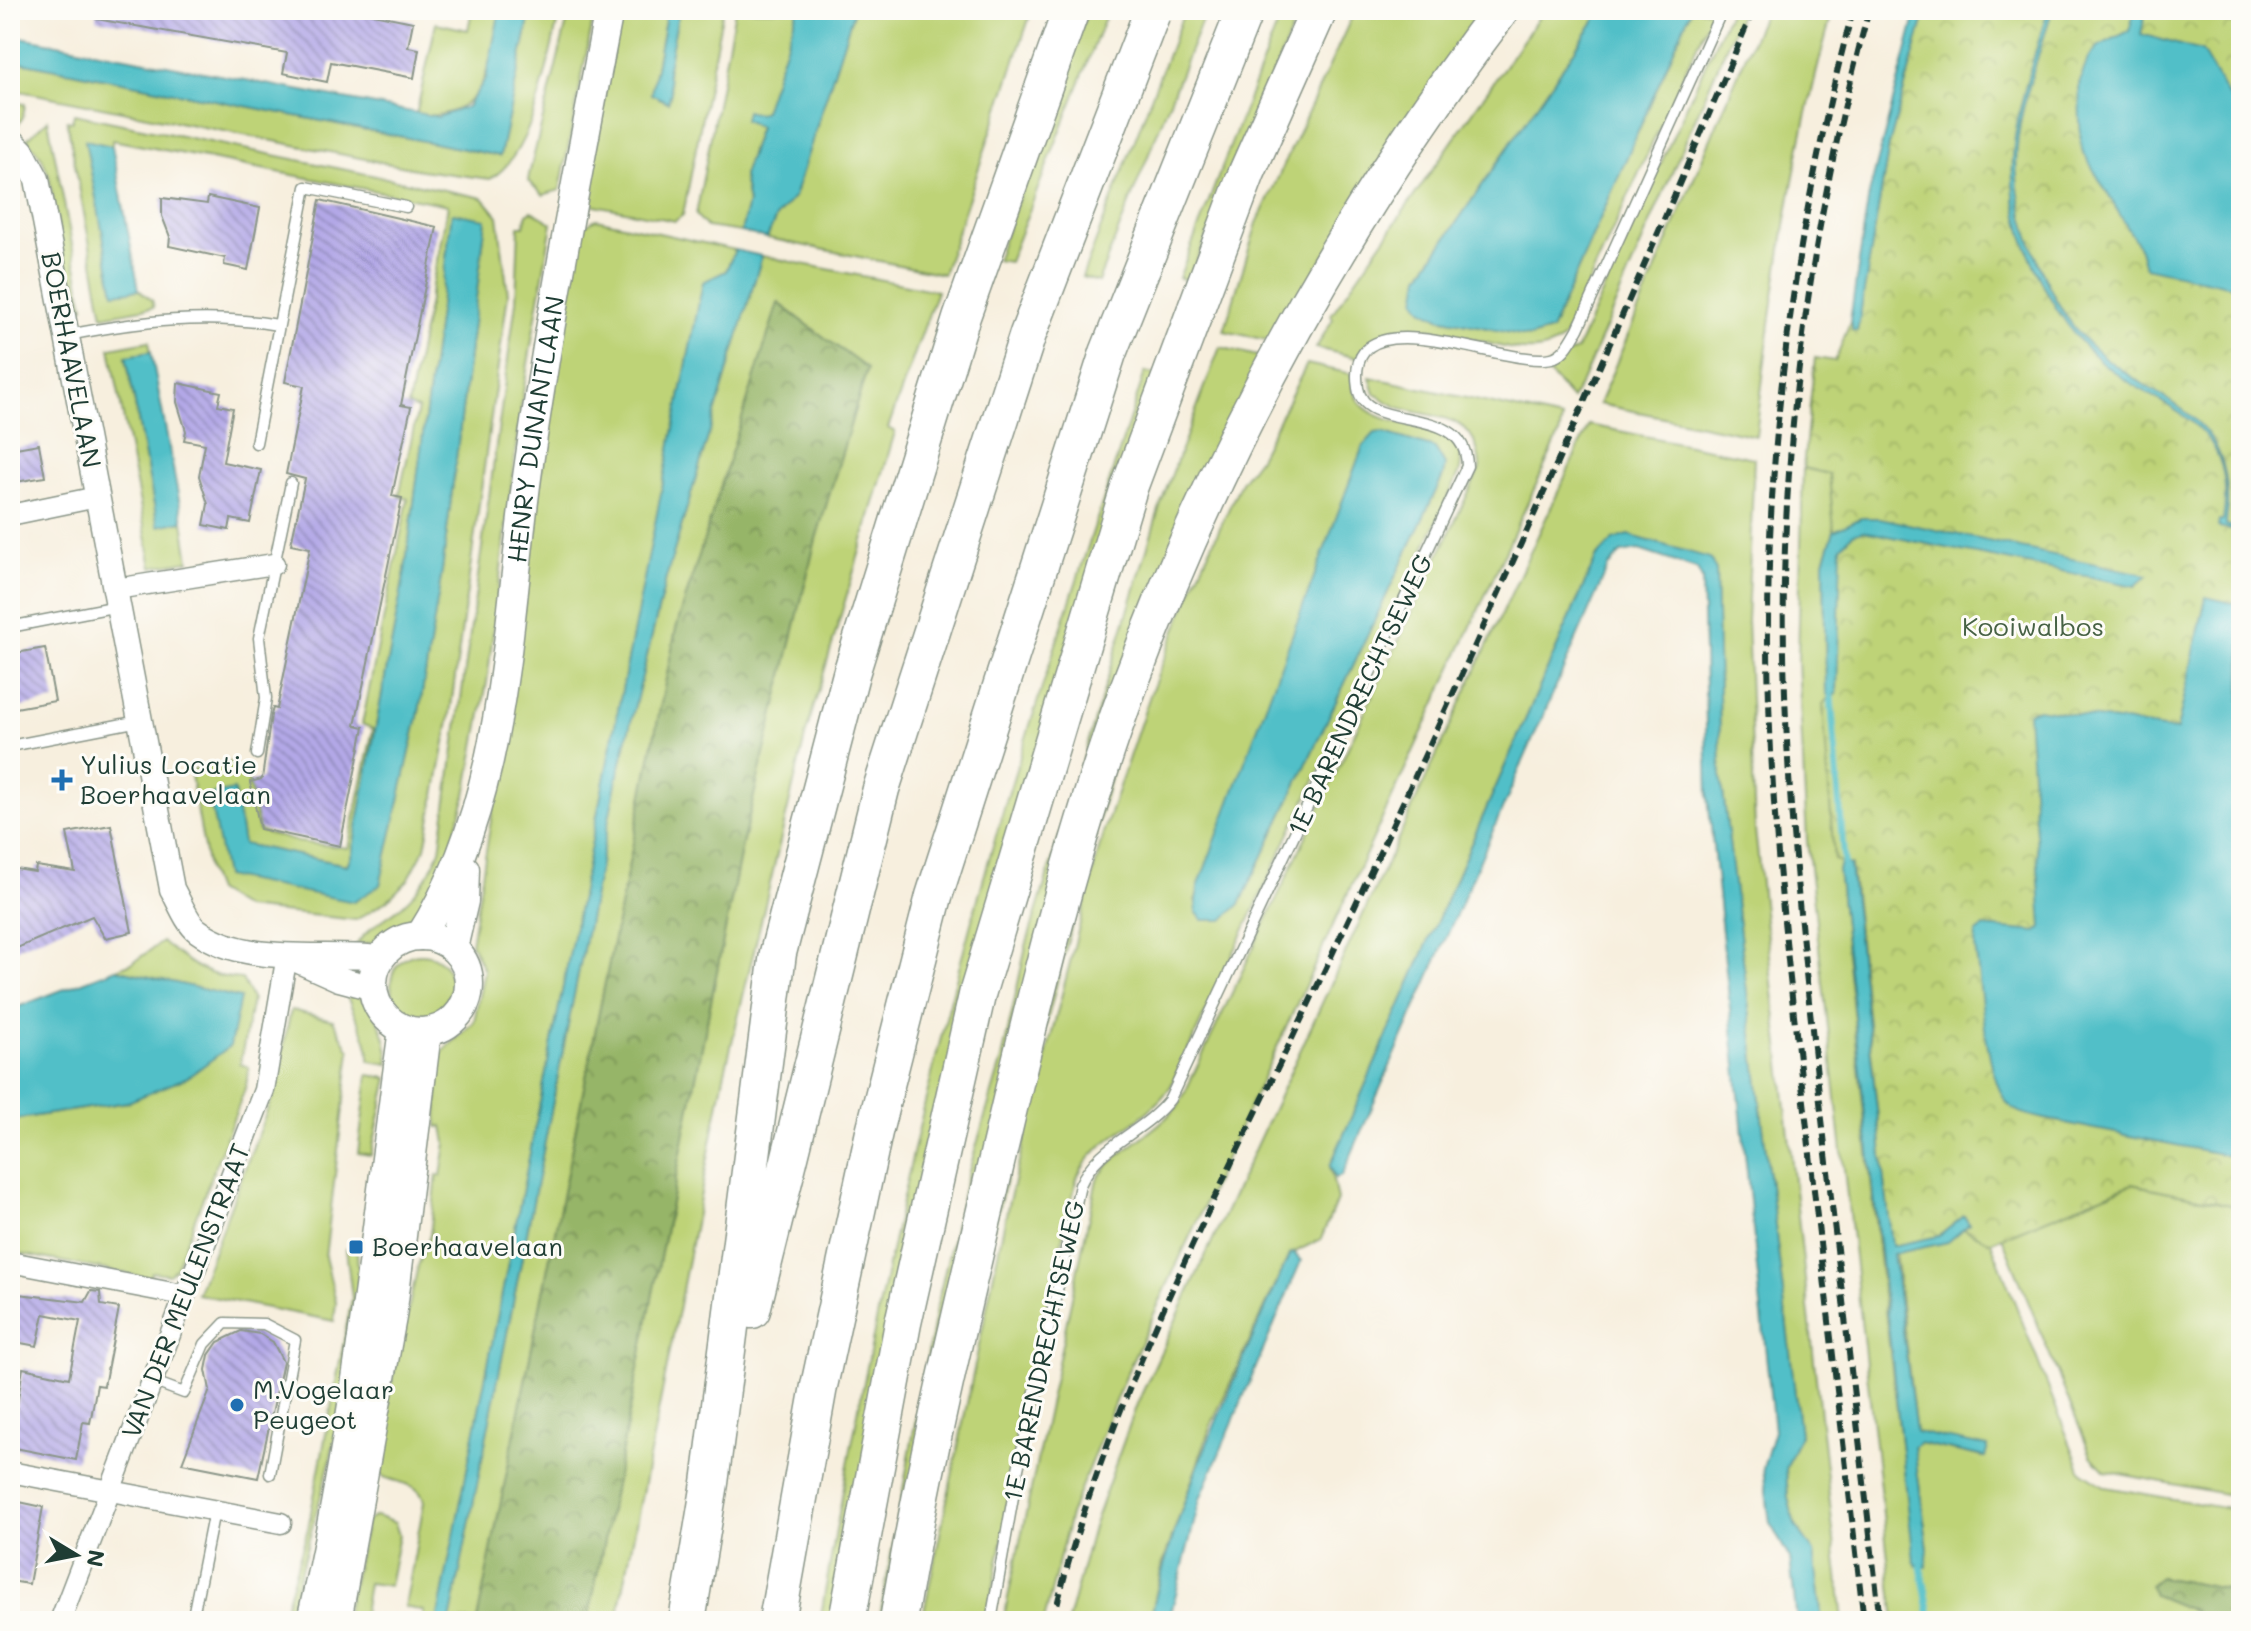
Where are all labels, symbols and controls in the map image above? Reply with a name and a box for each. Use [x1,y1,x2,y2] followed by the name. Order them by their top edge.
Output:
[34,249,110,471] street label: BOERHAAVELAAN
[499,293,572,565] street label: HENRY DUNANTLAAN
[1279,548,1439,841] street label: 1E BARENDRECHTSEWEG
[1962,609,2104,643] park label: Kooiwalbos
[80,747,271,811] place label: Yulius Locatie Boerhaavelaan
[51,769,73,791] marker: Yulius Locatie Boerhaavelaan
[113,1138,257,1443] street label: VAN DER MEULENSTRAAT
[994,1197,1092,1505] street label: 1E BARENDRECHTSEWEG
[372,1229,563,1263] place label: Boerhaavelaan
[347,1238,365,1256] marker: Boerhaavelaan
[253,1372,394,1436] place label: M.Vogelaar Peugeot
[228,1396,246,1414] marker: M.Vogelaar Peugeot
[36,1515,116,1595] north arrow
[80,1548,112,1569] text: N

